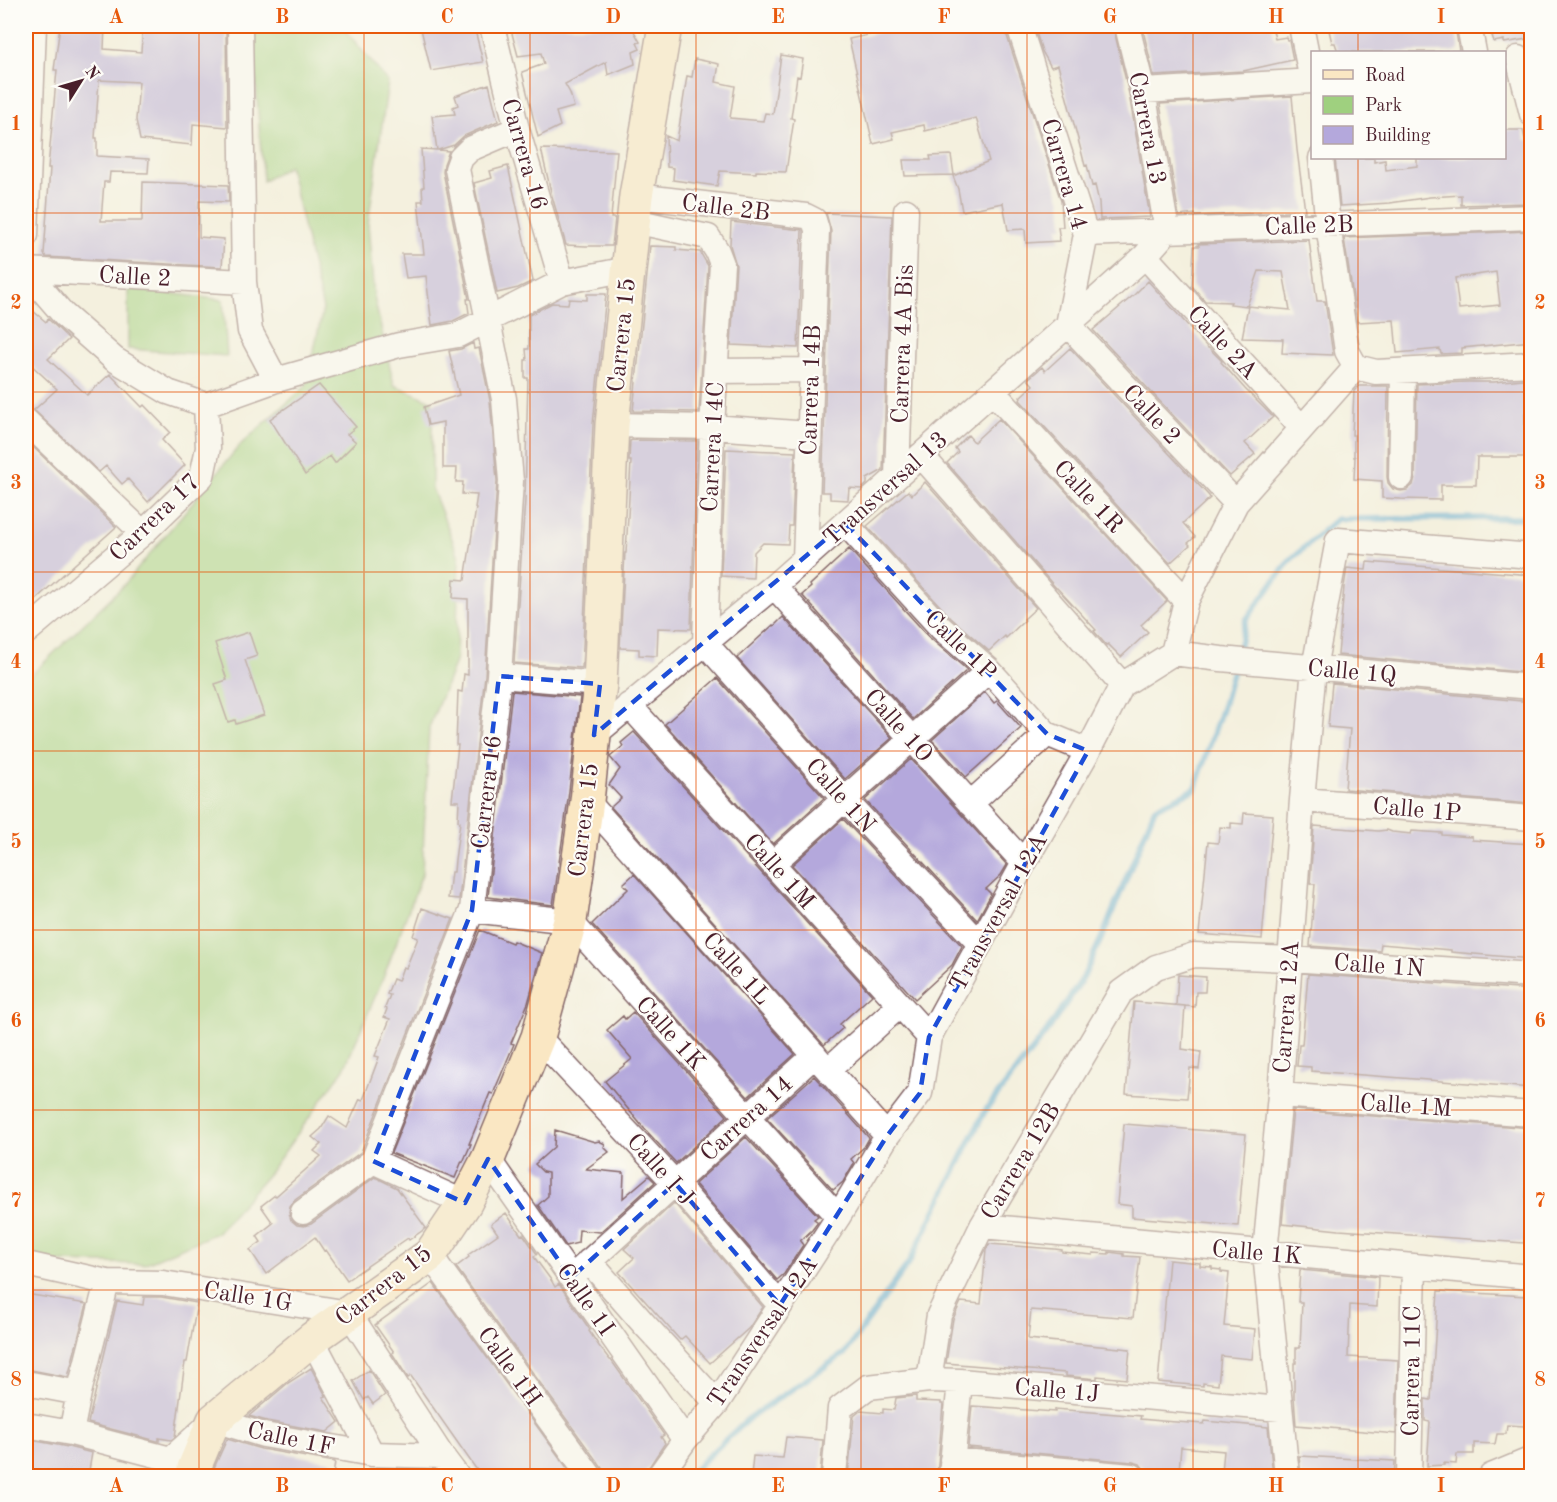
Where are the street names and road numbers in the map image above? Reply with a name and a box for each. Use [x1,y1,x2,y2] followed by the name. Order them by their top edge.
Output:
[1123,70,1169,187] street label: Carrera 13
[496,96,550,213] street label: Carrera 16
[1036,116,1090,233] street label: Carrera 14
[680,192,771,226] street label: Calle 2B
[1264,213,1354,241] street label: Calle 2B
[98,264,172,292] street label: Calle 2
[889,264,919,424] street label: Carrera 4A Bis
[605,277,641,394] street label: Carrera 15
[1182,302,1261,385] street label: Calle 2A
[798,324,826,456] street label: Carrera 14B
[699,381,729,513] street label: Carrera 14C
[1117,381,1184,450] street label: Calle 2
[820,428,953,551] street label: Transversal 13
[1048,456,1127,538] street label: Calle 1R
[106,470,205,567] street label: Carrera 17
[919,607,1000,686] street label: Calle 1P
[1306,657,1397,689] street label: Calle 1Q
[859,685,936,768] street label: Calle 1O
[469,734,507,851] street label: Carrera 16
[800,754,879,838] street label: Calle 1N
[566,762,604,879] street label: Carrera 15
[1371,795,1462,827] street label: Calle 1P
[739,830,818,915] street label: Calle 1M
[947,830,1053,996] street label: Transversal 12A
[697,928,774,1010] street label: Calle 1L
[1271,940,1305,1074] street label: Carrera 12A
[1333,952,1425,982] street label: Calle 1N
[630,993,709,1076] street label: Calle 1K
[697,1072,798,1167] street label: Carrera 14
[1359,1092,1453,1122] street label: Calle 1M
[978,1099,1066,1225] street label: Carrera 12B
[621,1130,698,1211] street label: Calle I J
[1211,1238,1303,1270] street label: Calle 1K
[332,1242,437,1331] street label: Carrera 15
[704,1253,823,1413] street label: Transversal 12A
[551,1260,618,1341] street label: Calle 1I
[201,1279,294,1317] street label: Calle 1G
[1400,1305,1426,1437] street label: Carrera 11C
[472,1323,545,1411] street label: Calle 1H
[1013,1376,1101,1408] street label: Calle 1J
[245,1419,337,1461] street label: Calle 1F

